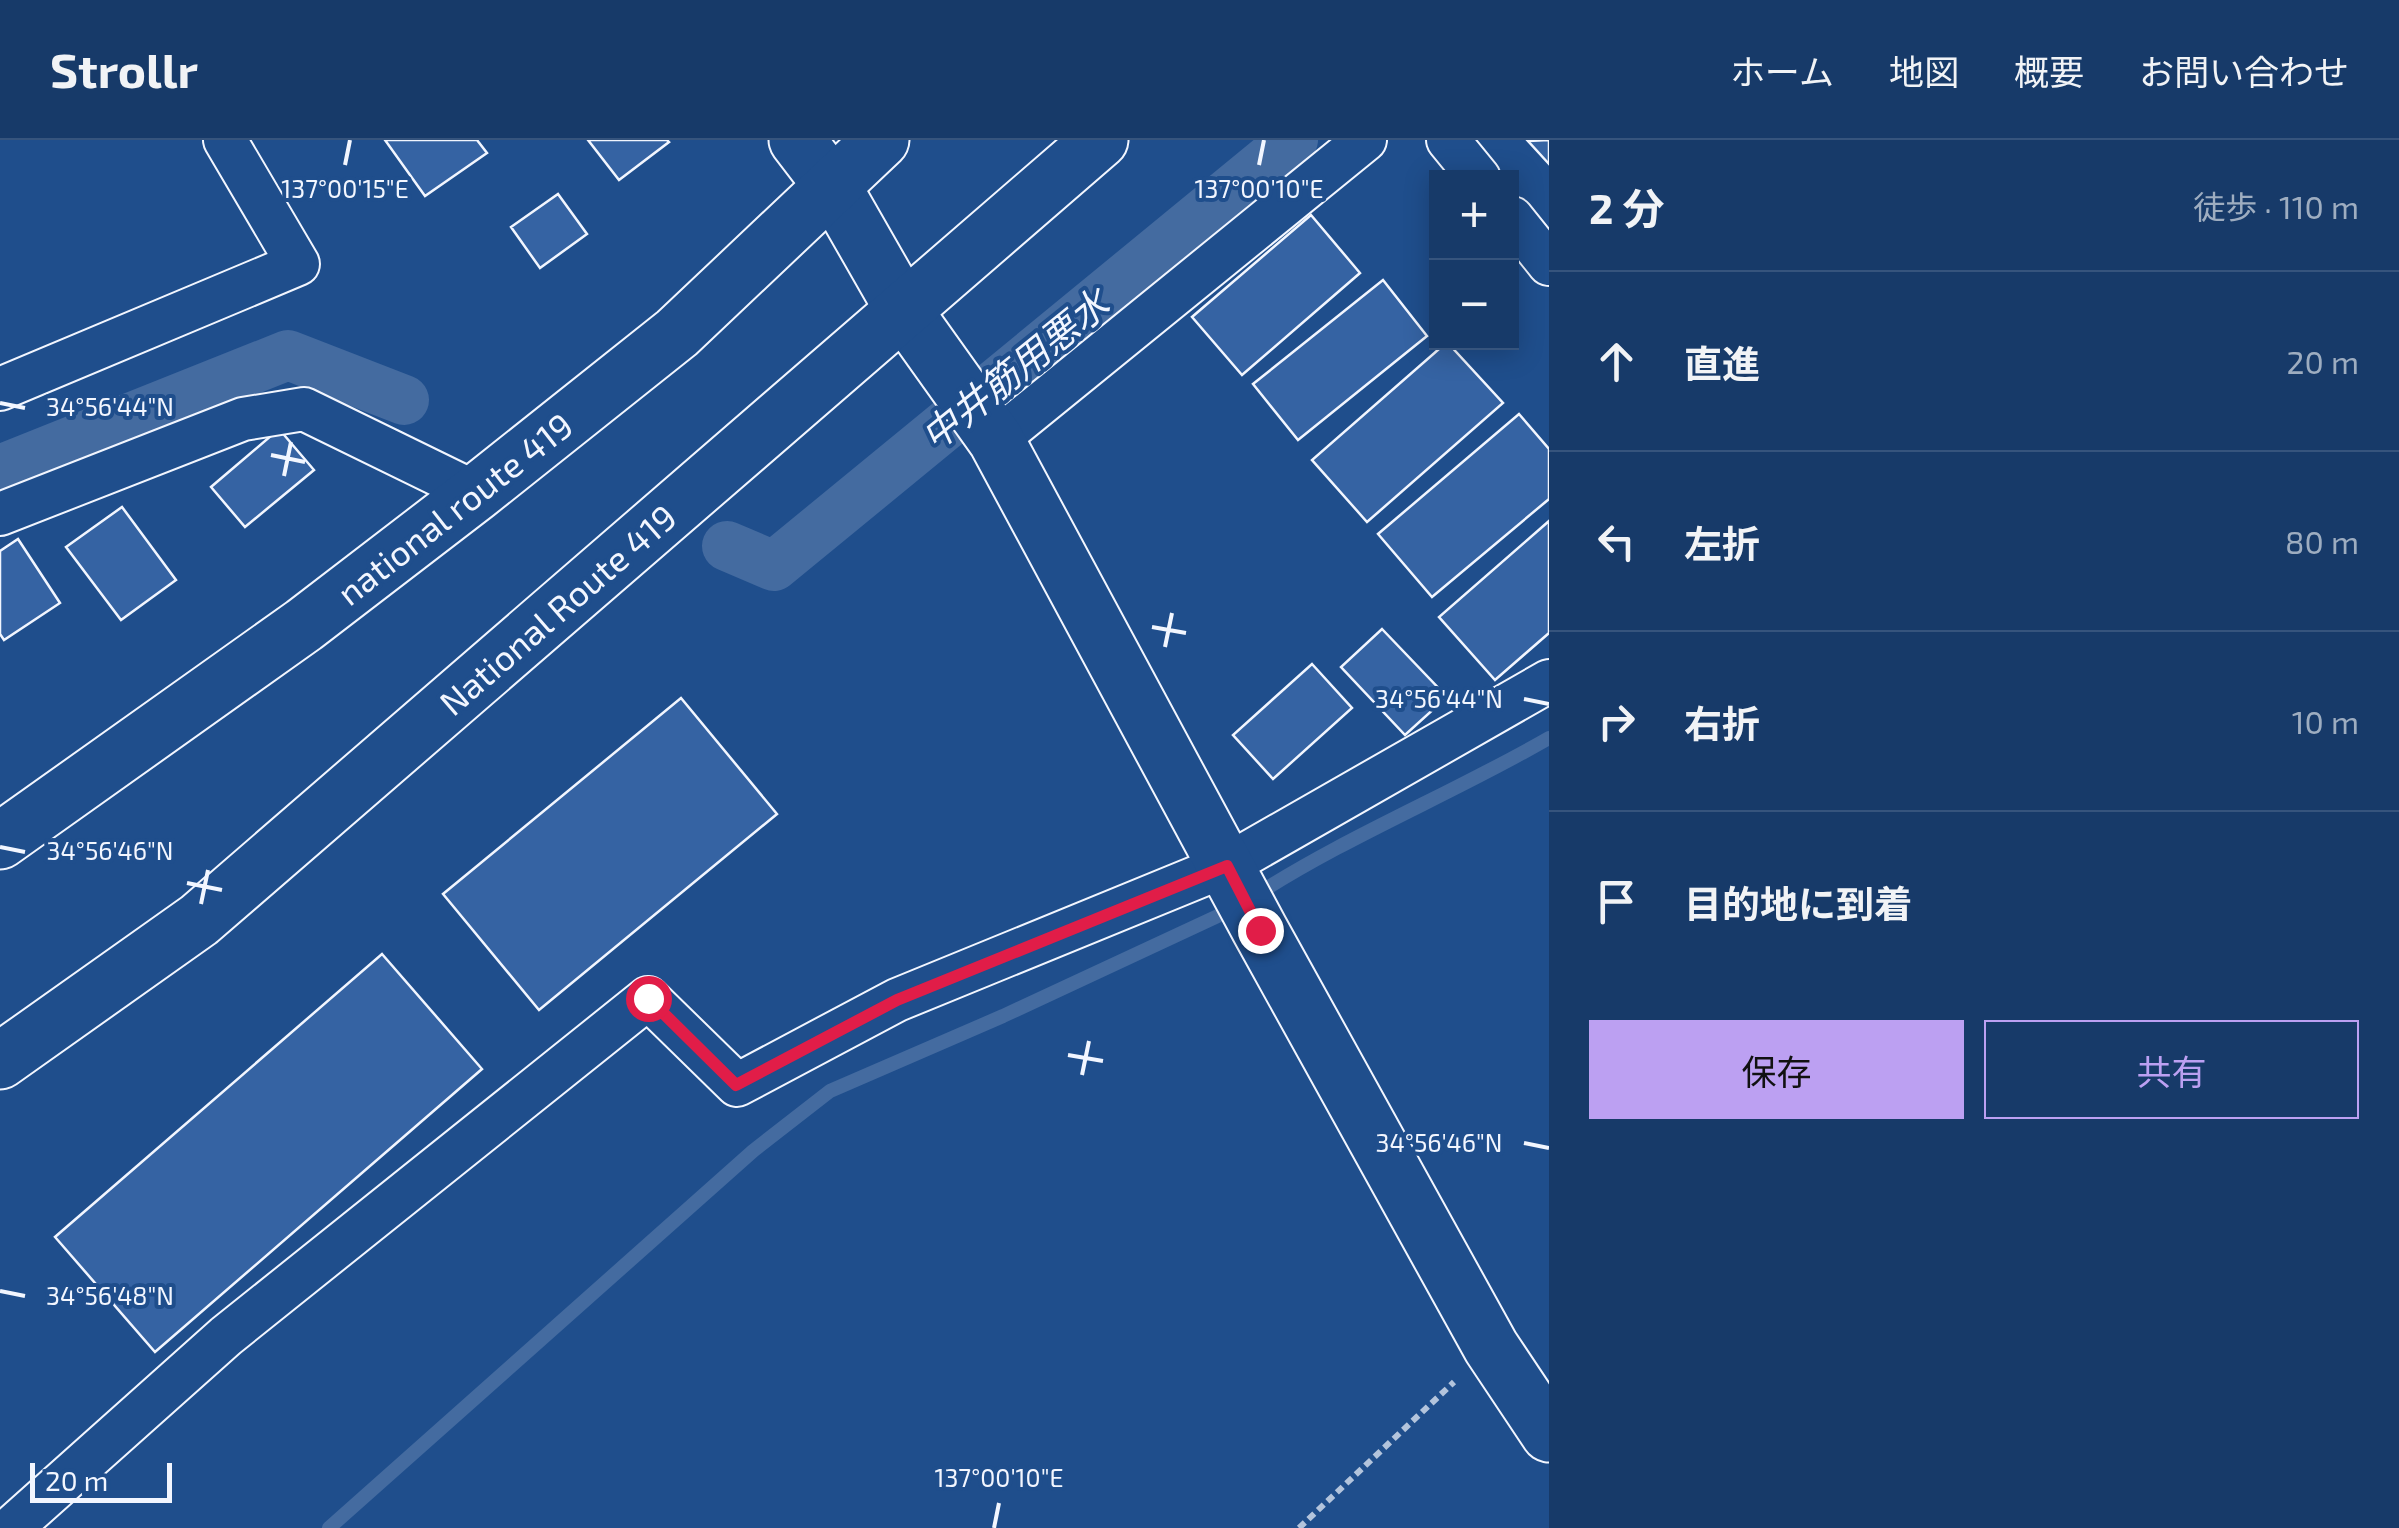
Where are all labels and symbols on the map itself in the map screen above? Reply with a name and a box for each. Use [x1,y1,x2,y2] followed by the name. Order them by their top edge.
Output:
[281,173,409,203] text: 137°00'15"E
[1195,173,1323,203] text: 137°00'10"E
[911,277,1120,459] water label: 中井筋用悪水
[46,391,174,421] text: 34°56'44"N
[328,403,580,613] street label: national route 419
[430,495,684,723] street label: National Route 419
[1375,683,1503,713] text: 34°56'44"N
[47,835,173,865] text: 34°56'46"N
[1238,908,1284,954] route end
[626,976,672,1022] route start
[1376,1127,1502,1157] text: 34°56'46"N
[46,1280,174,1310] text: 34°56'48"N
[30,1458,172,1502] scale bar
[935,1462,1063,1492] text: 137°00'10"E

